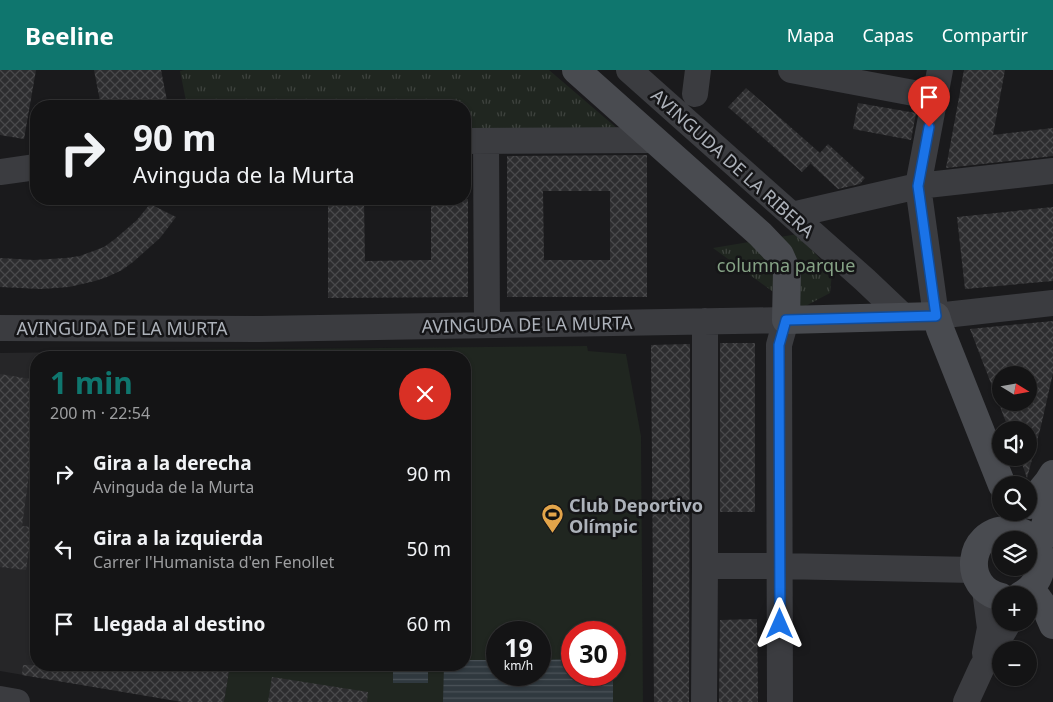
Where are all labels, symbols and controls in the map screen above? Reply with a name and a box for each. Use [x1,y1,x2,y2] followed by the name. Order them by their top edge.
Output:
[25,19,114,52] text: Beeline
[787,23,834,47] text: Mapa
[862,23,914,47] text: Capas
[942,23,1028,47] text: Compartir
[908,76,950,127] pin
[646,83,820,243] street label: AVINGUDA DE LA RIBERA
[915,83,943,111] icon: arrive
[133,114,216,161] text: 90 m
[50,120,115,185] icon: right
[133,159,355,189] text: Avinguda de la Murta
[717,253,855,277] park label: columna parque
[421,310,633,338] street label: AVINGUDA DE LA MURTA
[17,316,228,340] street label: AVINGUDA DE LA MURTA
[50,362,133,403] text: 1 min
[992,366,1038,411] north arrow
[992,366,1037,686] map controls
[399,368,451,420] button: close
[50,402,150,424] text: 200 m · 22:54
[992,421,1037,466] button: sound
[93,450,252,476] text: Gira a la derecha
[50,460,78,488] icon: right
[407,461,451,487] text: 90 m
[93,476,254,498] text: Avinguda de la Murta
[992,476,1037,521] button: search
[569,493,703,538] place label: Club Deportivo Olímpic
[541,503,565,534] sports icon: Club Deportivo Olímpic
[93,525,263,551] text: Gira a la izquierda
[992,531,1037,576] button: layers
[50,535,78,563] icon: left
[407,536,451,562] text: 50 m
[93,551,334,573] text: Carrer l'Humanista d'en Fenollet
[992,586,1037,631] button: +
[753,597,805,649] position arrow
[50,610,78,638] icon: arrive
[93,611,265,637] text: Llegada al destino
[407,611,451,637] text: 60 m
[561,621,626,686] speed limit sign: 30
[504,630,533,664] text: 19
[992,641,1037,686] button: −
[504,657,533,674] text: km/h

